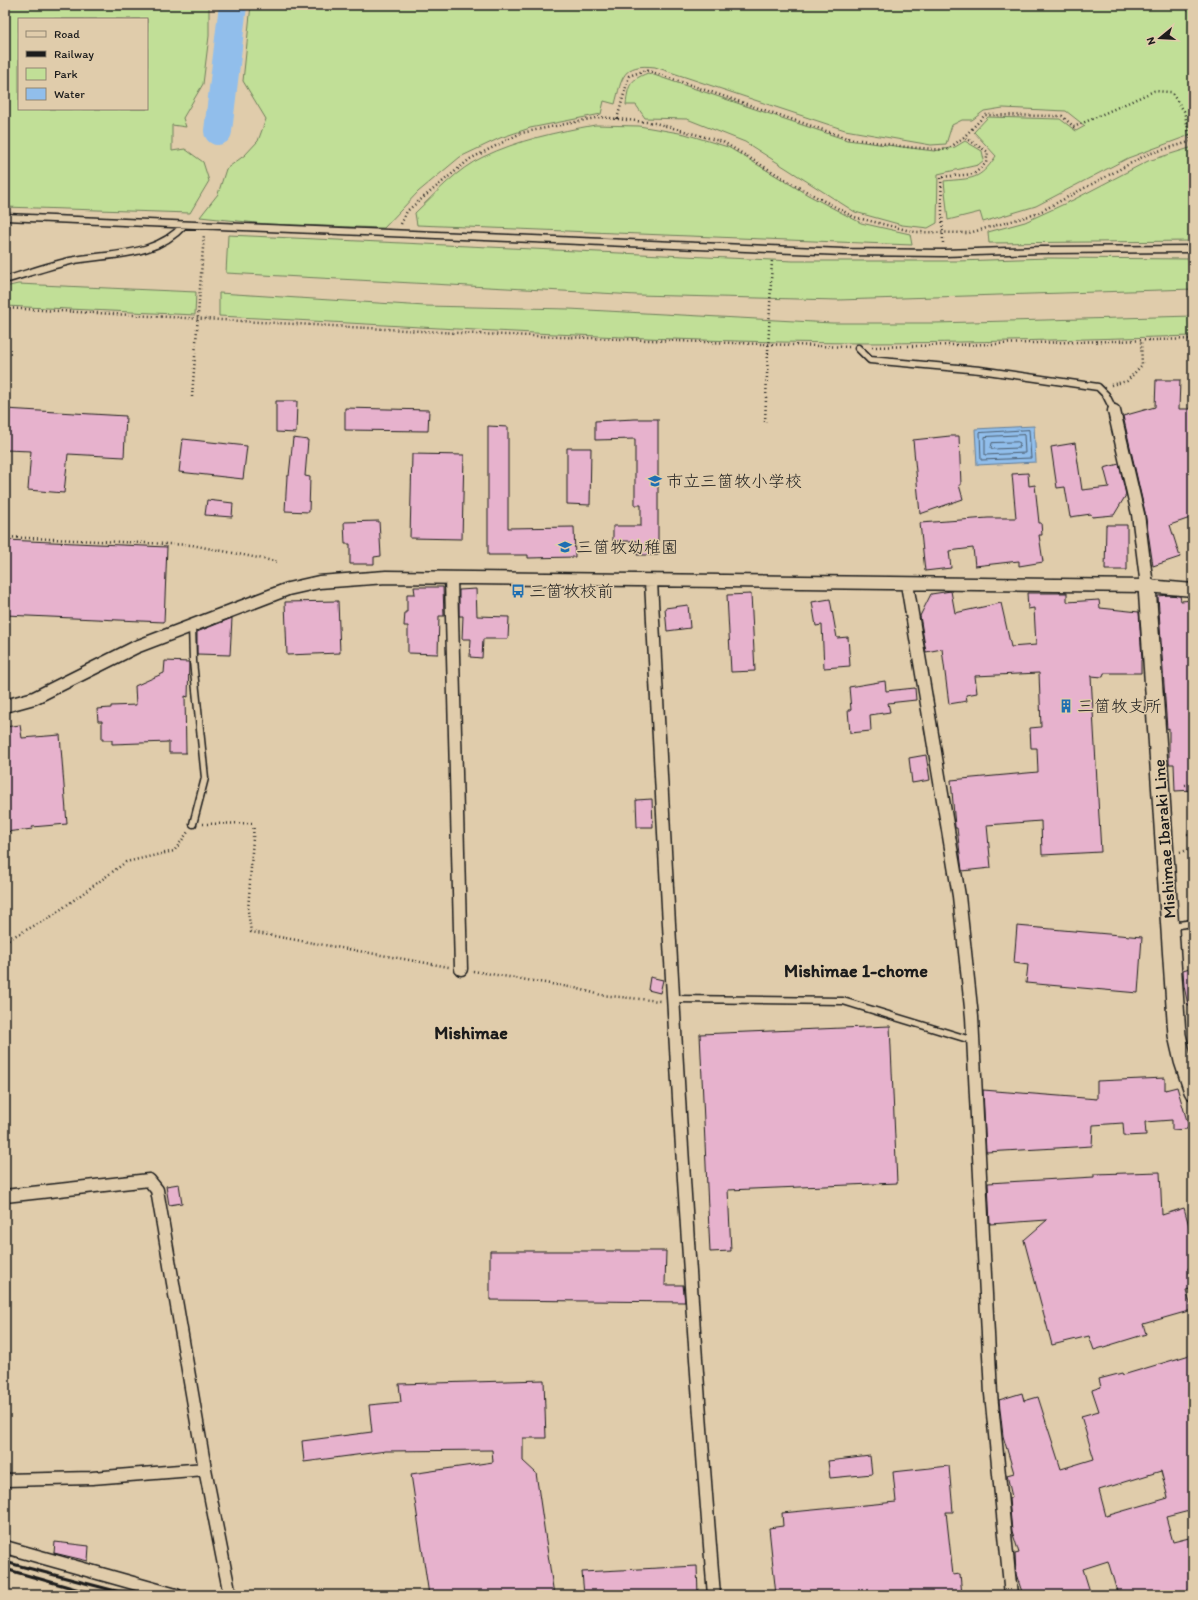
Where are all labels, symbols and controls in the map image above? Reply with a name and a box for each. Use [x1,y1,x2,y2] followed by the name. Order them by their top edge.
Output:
[18,18,148,110] legend
[1140,18,1180,58] north arrow
[54,27,80,41] text: Road
[1144,35,1158,46] text: N
[54,47,94,61] text: Railway
[54,67,78,81] text: Park
[54,87,85,101] text: Water
[666,471,802,491] place label: 市立三箇牧小学校
[647,473,663,489] school or university icon: 市立三箇牧小学校
[576,537,678,557] place label: 三箇牧幼稚園
[557,539,573,555] school or university icon: 三箇牧幼稚園
[529,581,614,601] place label: 三箇牧校前
[510,583,526,599] bus stop icon: 三箇牧校前
[1077,696,1162,716] place label: 三箇牧支所
[1058,698,1074,714] building icon: 三箇牧支所
[1148,759,1180,919] street label: Mishimae Ibaraki Line
[784,960,928,982] district label: Mishimae 1-chome
[434,1022,508,1044] district label: Mishimae

